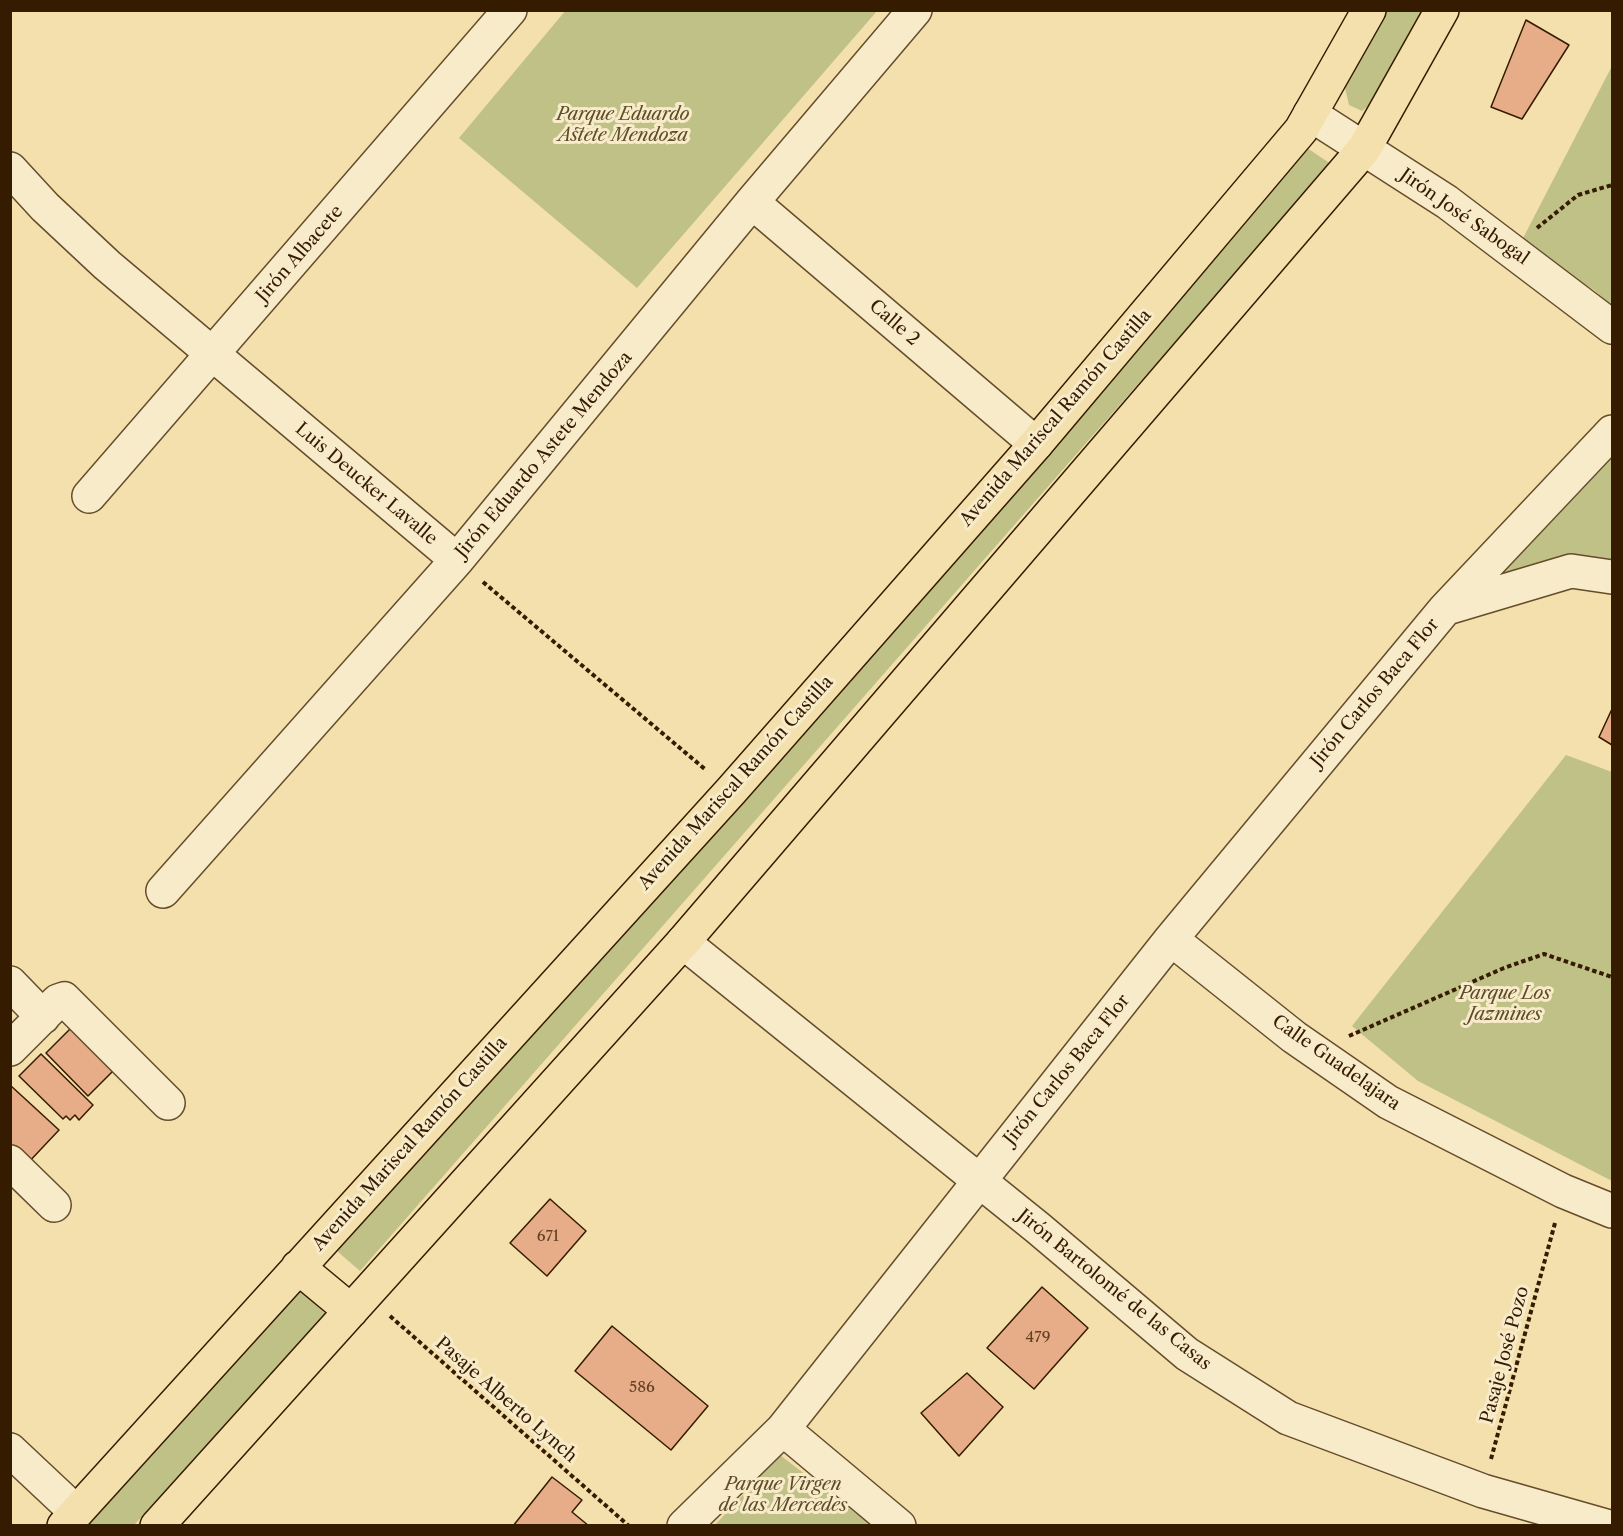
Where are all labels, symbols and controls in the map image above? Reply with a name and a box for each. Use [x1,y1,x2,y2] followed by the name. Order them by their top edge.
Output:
[557,104,689,146] park label: Parque Eduardo Astete Mendoza
[1395,164,1533,270] street label: Jirón José Sabogal
[252,201,348,307] street label: Jirón Albacete
[865,295,923,351] street label: Calle 2
[956,305,1156,531] street label: Avenida Mariscal Ramón Castilla
[451,347,637,563] street label: Jirón Eduardo Astete Mendoza
[291,418,441,550] street label: Luis Deucker Lavalle
[1306,614,1444,772] street label: Jirón Carlos Baca Flor
[634,671,838,895] street label: Avenida Mariscal Ramón Castilla
[1459,983,1551,1026] park label: Parque Los Jazmines
[1000,990,1134,1150] street label: Jirón Carlos Baca Flor
[1268,1011,1404,1115] street label: Calle Guadelajara
[308,1032,512,1256] street label: Avenida Mariscal Ramón Castilla
[1013,1205,1215,1375] street label: Jirón Bartolomé de las Casas
[537,1228,559,1246] house number: 671
[1476,1284,1534,1426] street label: Pasaje José Pozo
[1026,1329,1050,1347] house number: 479
[431,1333,581,1467] street label: Pasaje Alberto Lynch
[629,1379,655,1397] house number: 586
[719,1474,847,1516] park label: Parque Virgen de las Mercedes

